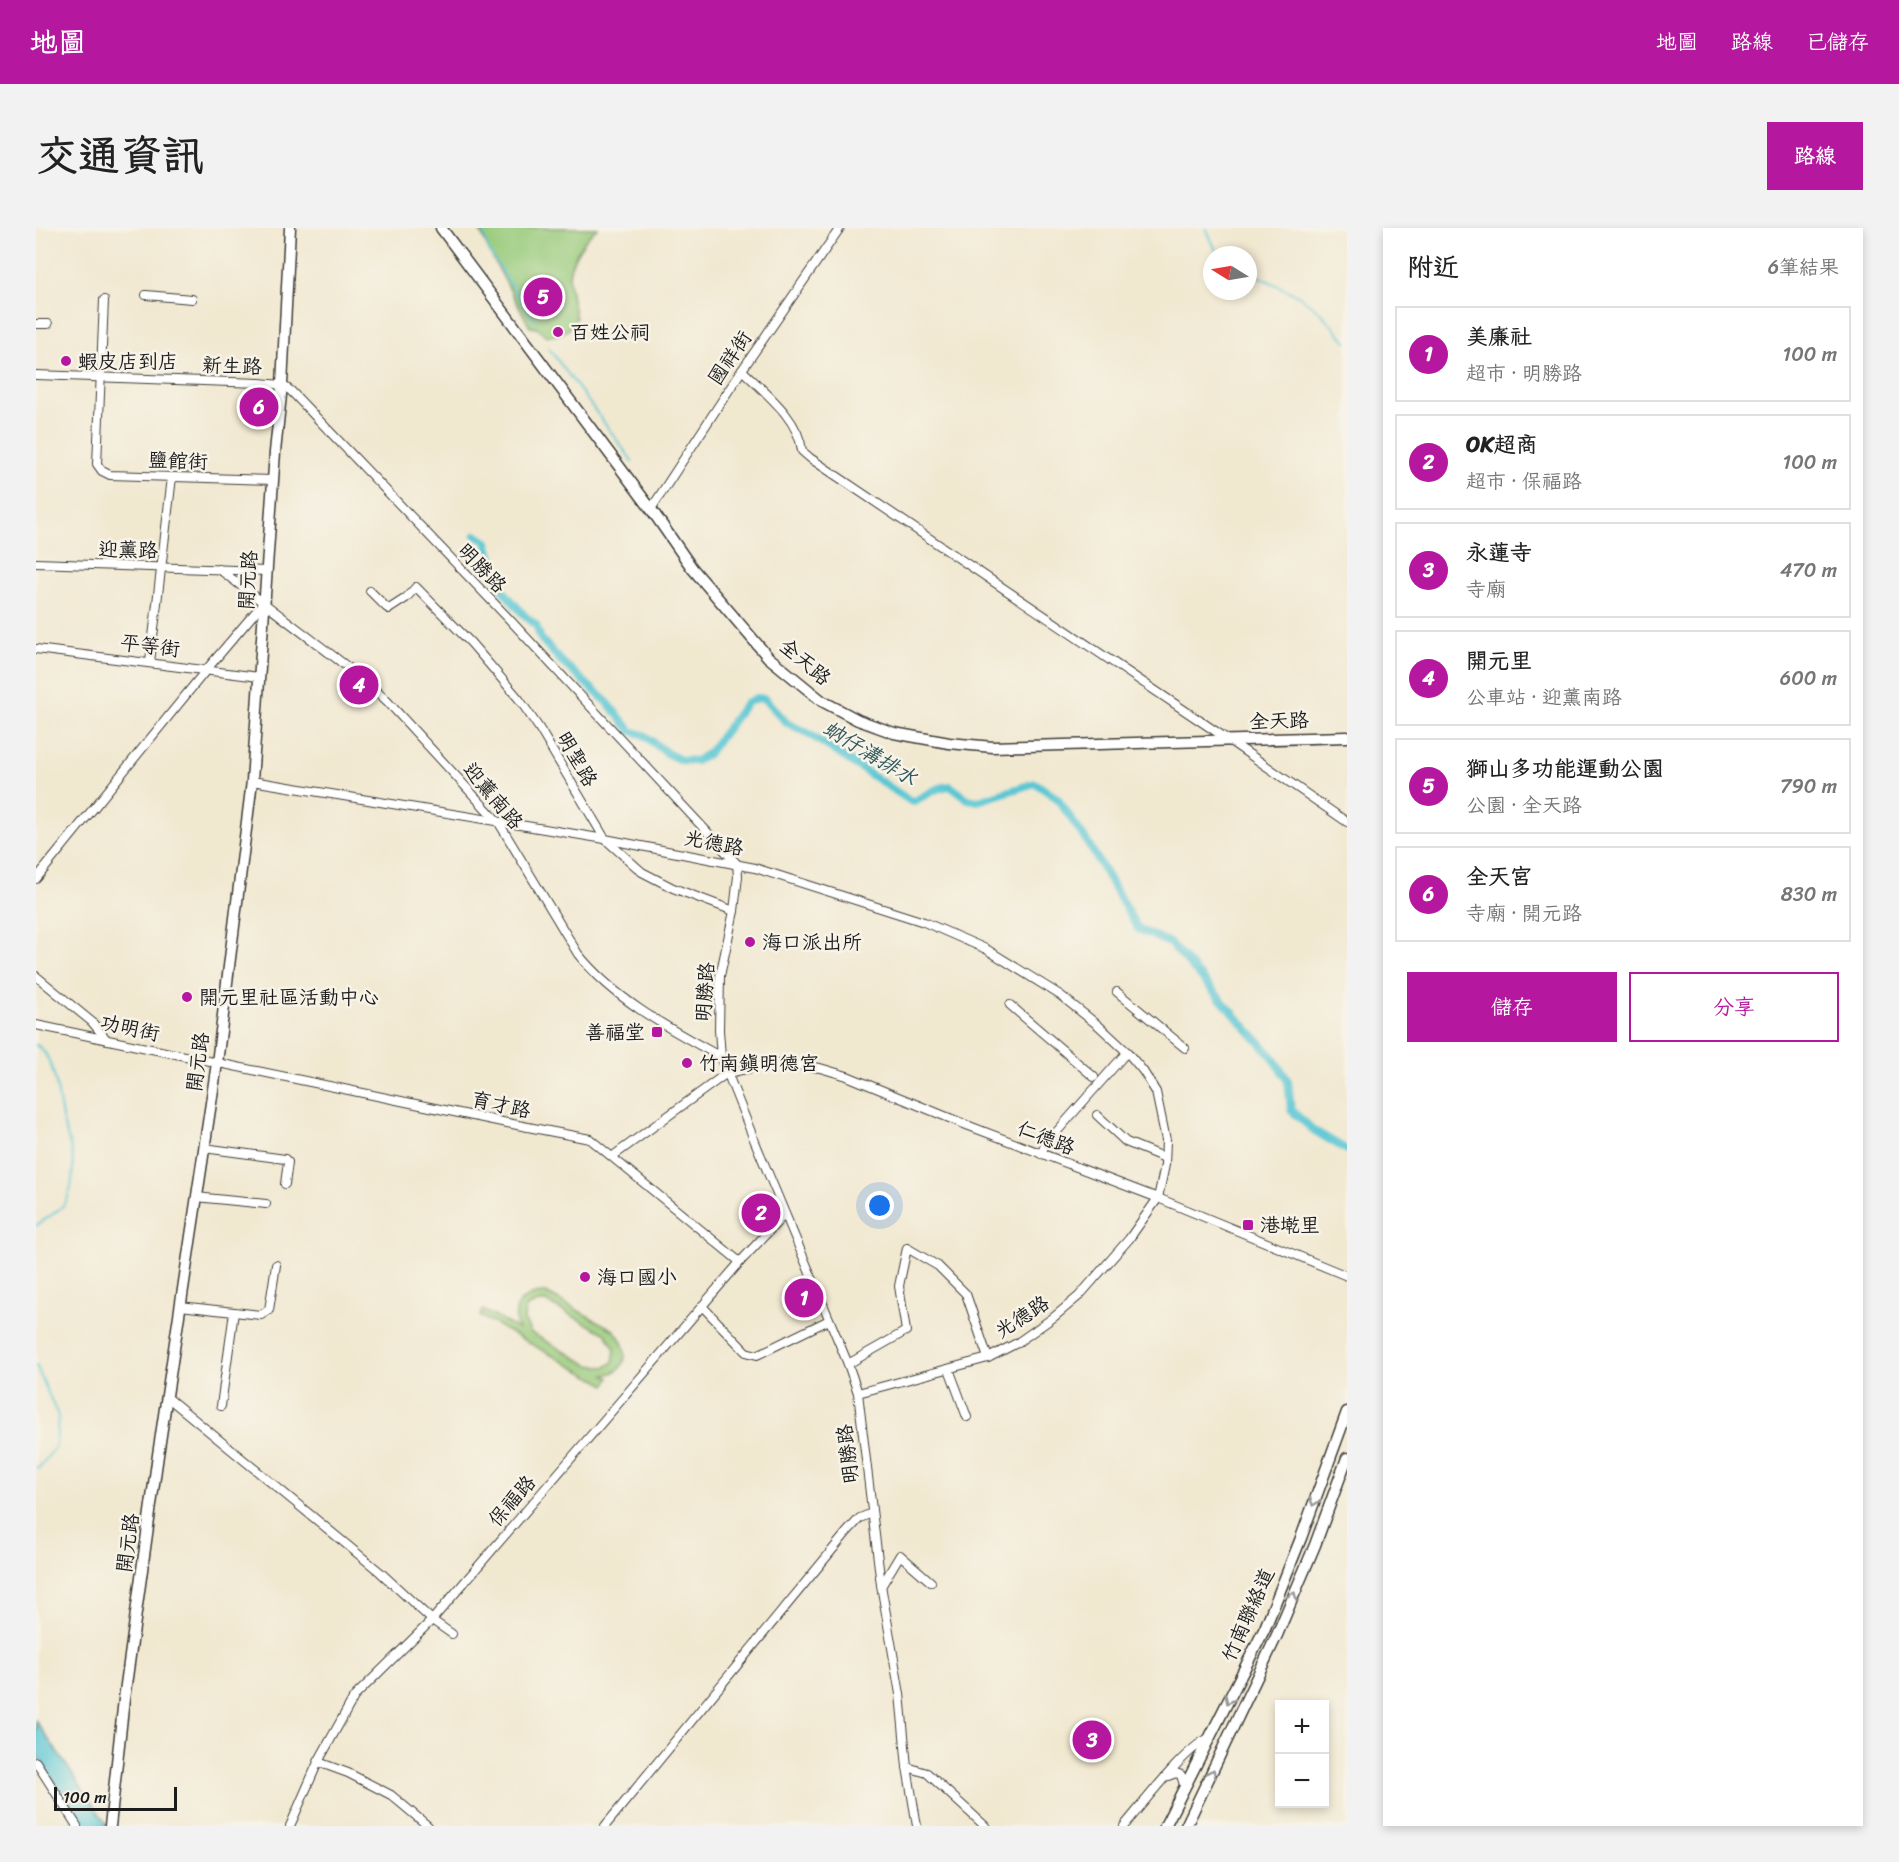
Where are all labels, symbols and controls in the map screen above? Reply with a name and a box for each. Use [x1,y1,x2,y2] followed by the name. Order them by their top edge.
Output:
[30,18,86,67] text: 地圖
[1656,23,1698,61] text: 地圖
[1731,23,1773,61] text: 路線
[1806,23,1869,61] text: 已儲存
[36,119,204,193] text: 交通資訊
[1767,122,1863,190] button: 路線
[1407,244,1459,290] text: 附近
[1203,246,1257,300] north arrow
[1768,250,1839,285] text: 6筆結果
[524,274,562,320] pin: 5
[570,315,650,350] place label: 百姓公祠
[1466,317,1532,356] text: 美廉社
[699,323,761,393] street label: 國祥街
[551,325,565,339] marker: 百姓公祠
[1424,337,1433,372] text: 1
[1783,337,1837,372] text: 100 m
[78,344,178,379] place label: 蝦皮店到店
[201,347,264,385] street label: 新生路
[59,354,73,368] marker: 蝦皮店到店
[1466,356,1582,391] text: 超市 · 明勝路
[240,384,278,429] pin: 6
[1466,425,1538,464] text: OK超商
[147,442,209,480] street label: 鹽館街
[1423,445,1434,480] text: 2
[1783,445,1837,480] text: 100 m
[1466,464,1582,499] text: 超市 · 保福路
[98,532,159,568] street label: 迎薰路
[1466,533,1532,572] text: 永蓮寺
[449,534,516,602] street label: 明勝路
[228,548,268,611] street label: 開元路
[1423,553,1434,588] text: 3
[1780,553,1837,588] text: 470 m
[1466,572,1506,607] text: 寺廟
[118,625,182,667] street label: 平等街
[771,629,840,695] street label: 全天路
[1466,641,1532,680] text: 開元里
[1422,661,1435,696] text: 4
[1780,661,1837,696] text: 600 m
[340,662,378,708] pin: 4
[1466,680,1622,715] text: 公車站 · 迎薰南路
[1248,702,1311,740] street label: 全天路
[815,710,926,797] water label: 蚋仔溝排水
[547,724,608,795] street label: 明聖路
[1466,749,1664,788] text: 獅山多功能運動公園
[454,754,533,839] street label: 迎薰南路
[1422,769,1435,804] text: 5
[1780,769,1837,804] text: 790 m
[1466,788,1582,823] text: 公園 · 全天路
[681,820,748,866] street label: 光德路
[1466,857,1532,896] text: 全天宮
[1423,877,1434,912] text: 6
[1781,877,1837,912] text: 830 m
[1466,896,1582,931] text: 寺廟 · 開元路
[762,925,862,960] place label: 海口派出所
[743,935,757,949] marker: 海口派出所
[685,960,725,1023] street label: 明勝路
[1407,972,1617,1042] button: 儲存
[1629,972,1839,1042] button: 分享
[199,980,379,1015] place label: 開元里社區活動中心
[180,990,194,1004] marker: 開元里社區活動中心
[97,1005,163,1051] street label: 功明街
[585,1015,645,1050] place label: 善福堂
[650,1025,664,1039] marker: 善福堂
[176,1029,220,1094] street label: 開元路
[699,1046,819,1081] place label: 竹南鎮明德宮
[680,1056,694,1070] marker: 竹南鎮明德宮
[468,1082,535,1129] street label: 育才路
[1012,1111,1081,1165] street label: 仁德路
[742,1190,780,1236] pin: 2
[865,1191,894,1220] your location
[1260,1208,1320,1243] place label: 港墘里
[1241,1218,1255,1232] marker: 港墘里
[597,1260,677,1295] place label: 海口國小
[578,1270,592,1284] marker: 海口國小
[784,1276,824,1320] pin: 1
[987,1285,1058,1348] street label: 光德路
[827,1421,869,1486] street label: 明勝路
[479,1466,546,1535] street label: 保福路
[1309,1496,1322,1507] one-way arrow
[106,1510,150,1575] street label: 開元路
[1212,1562,1284,1668] street label: 竹南聯絡道
[1286,1592,1298,1603] one-way arrow
[1225,1694,1236,1705] one-way arrow
[1275,1700,1329,1808] map controls
[1275,1700,1329,1754] button: +
[1072,1718,1112,1762] pin: 3
[1275,1754,1329,1808] button: −
[1204,1769,1216,1780] one-way arrow
[63,1783,107,1812] text: 100 m
[54,1784,177,1812] scale bar

